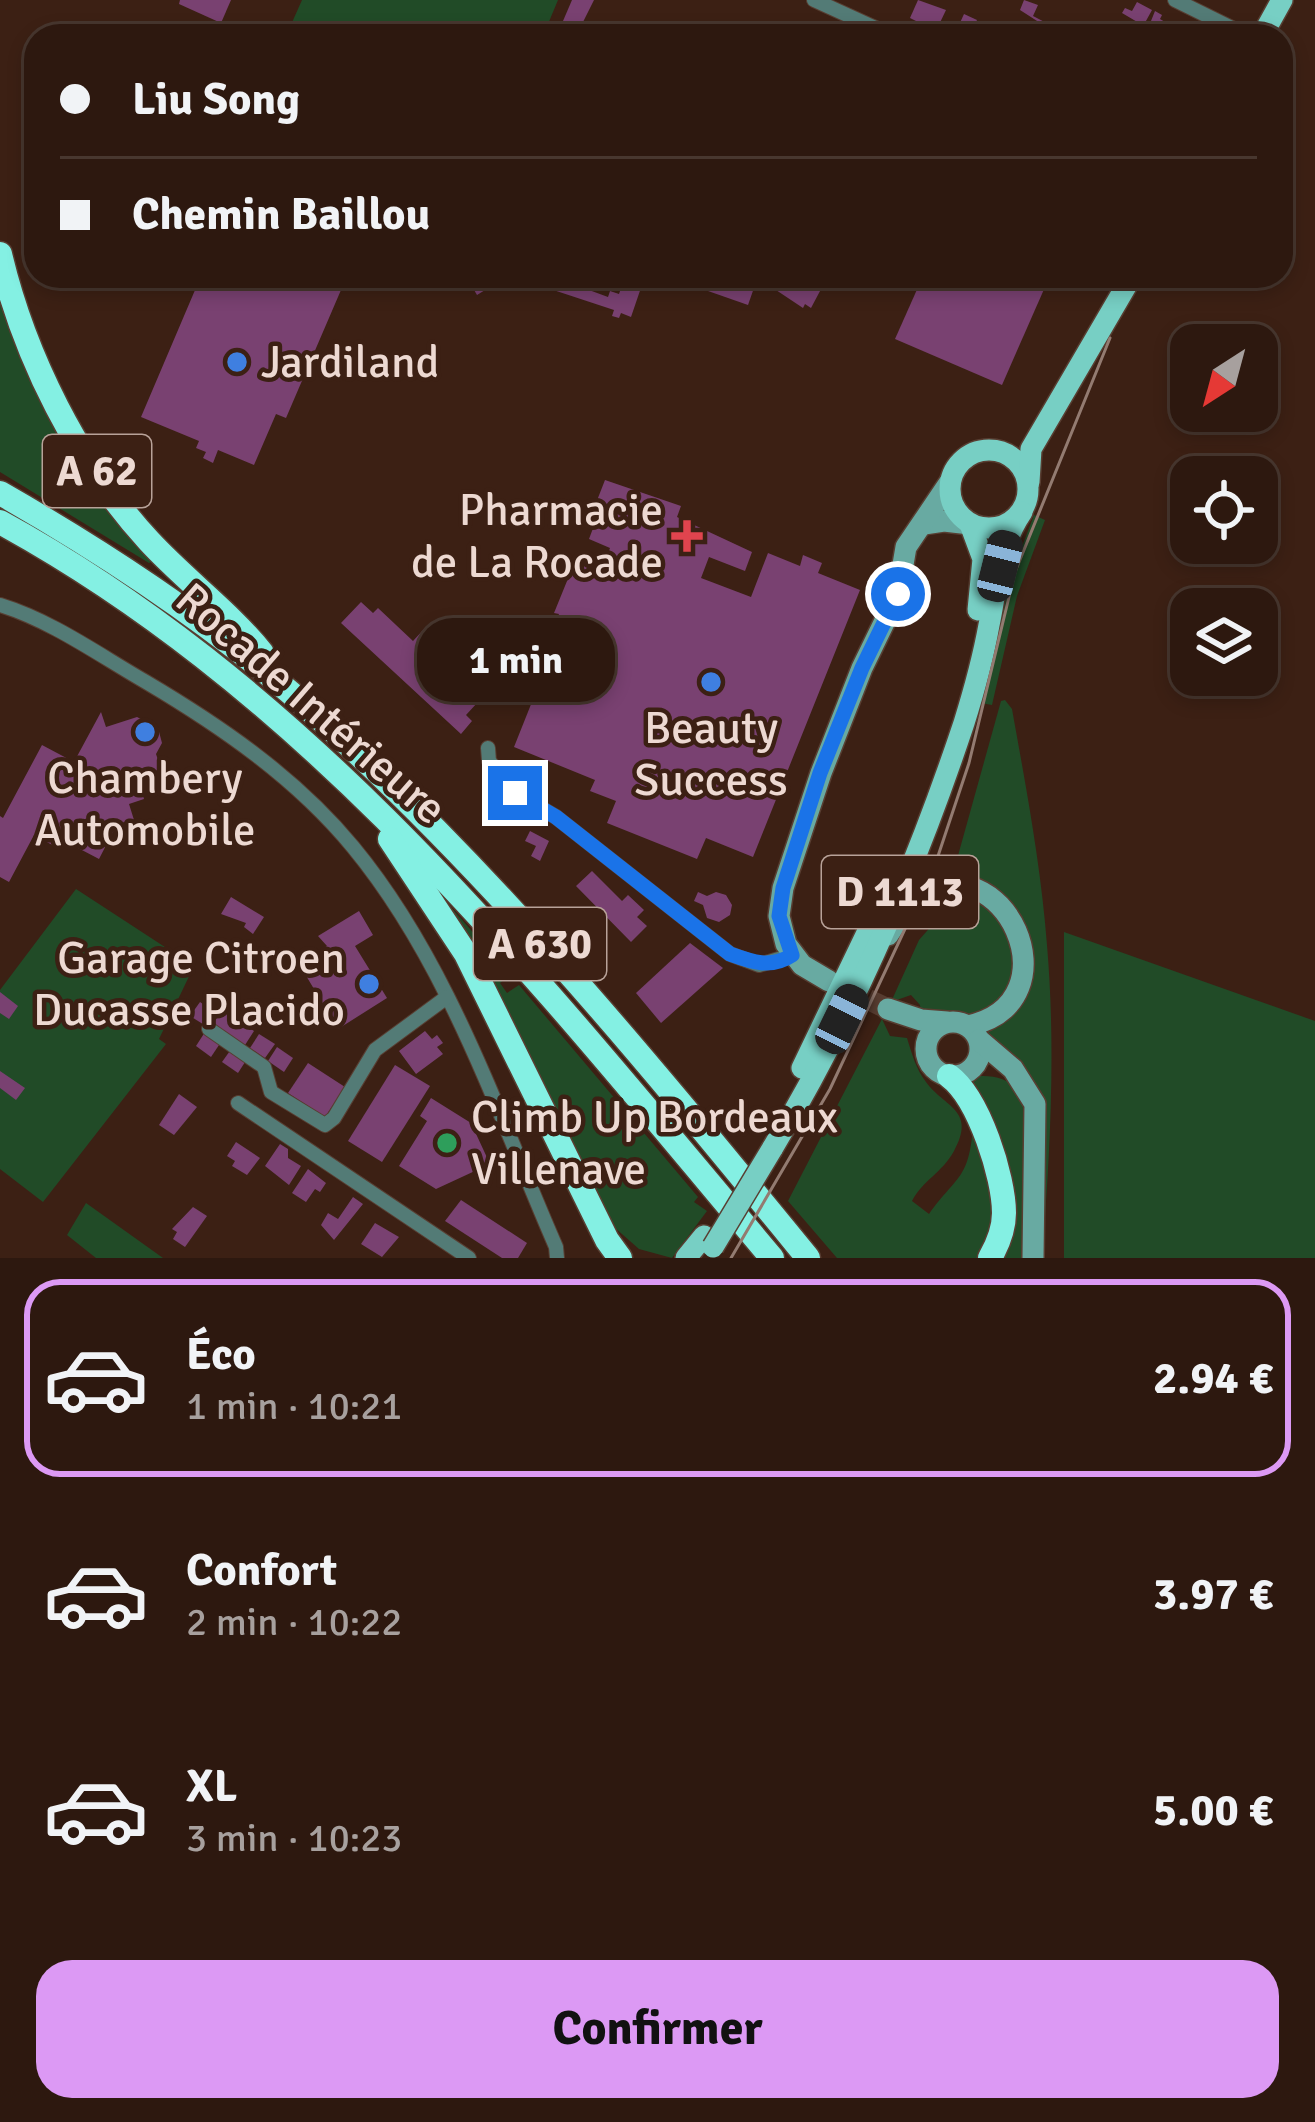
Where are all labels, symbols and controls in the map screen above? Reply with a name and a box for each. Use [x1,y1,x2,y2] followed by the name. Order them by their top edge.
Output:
[132,72,300,127] text: Liu Song
[132,187,430,242] text: Chemin Baillou
[1170,324,1278,432] north arrow
[1170,324,1278,696] map controls
[261,335,439,390] place label: Jardiland
[224,349,250,375] marker: Jardiland
[43,435,151,507] road number: A 62
[1170,456,1278,564] button: locate
[411,483,663,590] place label: Pharmacie de La Rocade
[674,523,700,549] marker: Pharmacie de La Rocade
[974,527,1026,605] car
[871,567,925,621] route start
[164,572,458,836] street label: Rocade Intérieure
[1170,588,1278,696] button: layers
[416,619,614,703] callout: 1 min
[469,636,563,684] text: 1 min
[698,669,724,695] marker: Beauty Success
[634,701,788,808] place label: Beauty Success
[132,719,158,745] marker: Chambery Automobile
[35,751,255,858] place label: Chambery Automobile
[488,766,542,820] route end
[822,856,978,928] road number: D 1113
[474,908,606,980] road number: A 630
[33,931,345,1038] place label: Garage Citroen Ducasse Placido
[356,971,382,997] marker: Garage Citroen Ducasse Placido
[810,979,874,1059] car
[471,1090,838,1197] place label: Climb Up Bordeaux Villenave
[434,1130,460,1156] marker: Climb Up Bordeaux Villenave
[42,1324,150,1432] icon: car
[186,1327,256,1382] text: Éco
[1153,1351,1273,1406] text: 2.94 €
[186,1382,402,1430] text: 1 min · 10:21
[42,1540,150,1648] icon: car
[186,1543,337,1598] text: Confort
[1153,1567,1273,1622] text: 3.97 €
[186,1598,402,1646] text: 2 min · 10:22
[42,1756,150,1864] icon: car
[186,1759,237,1814] text: XL
[1153,1783,1273,1838] text: 5.00 €
[186,1814,402,1862] text: 3 min · 10:23
[36,1960,1279,2098] button: Confirmer

